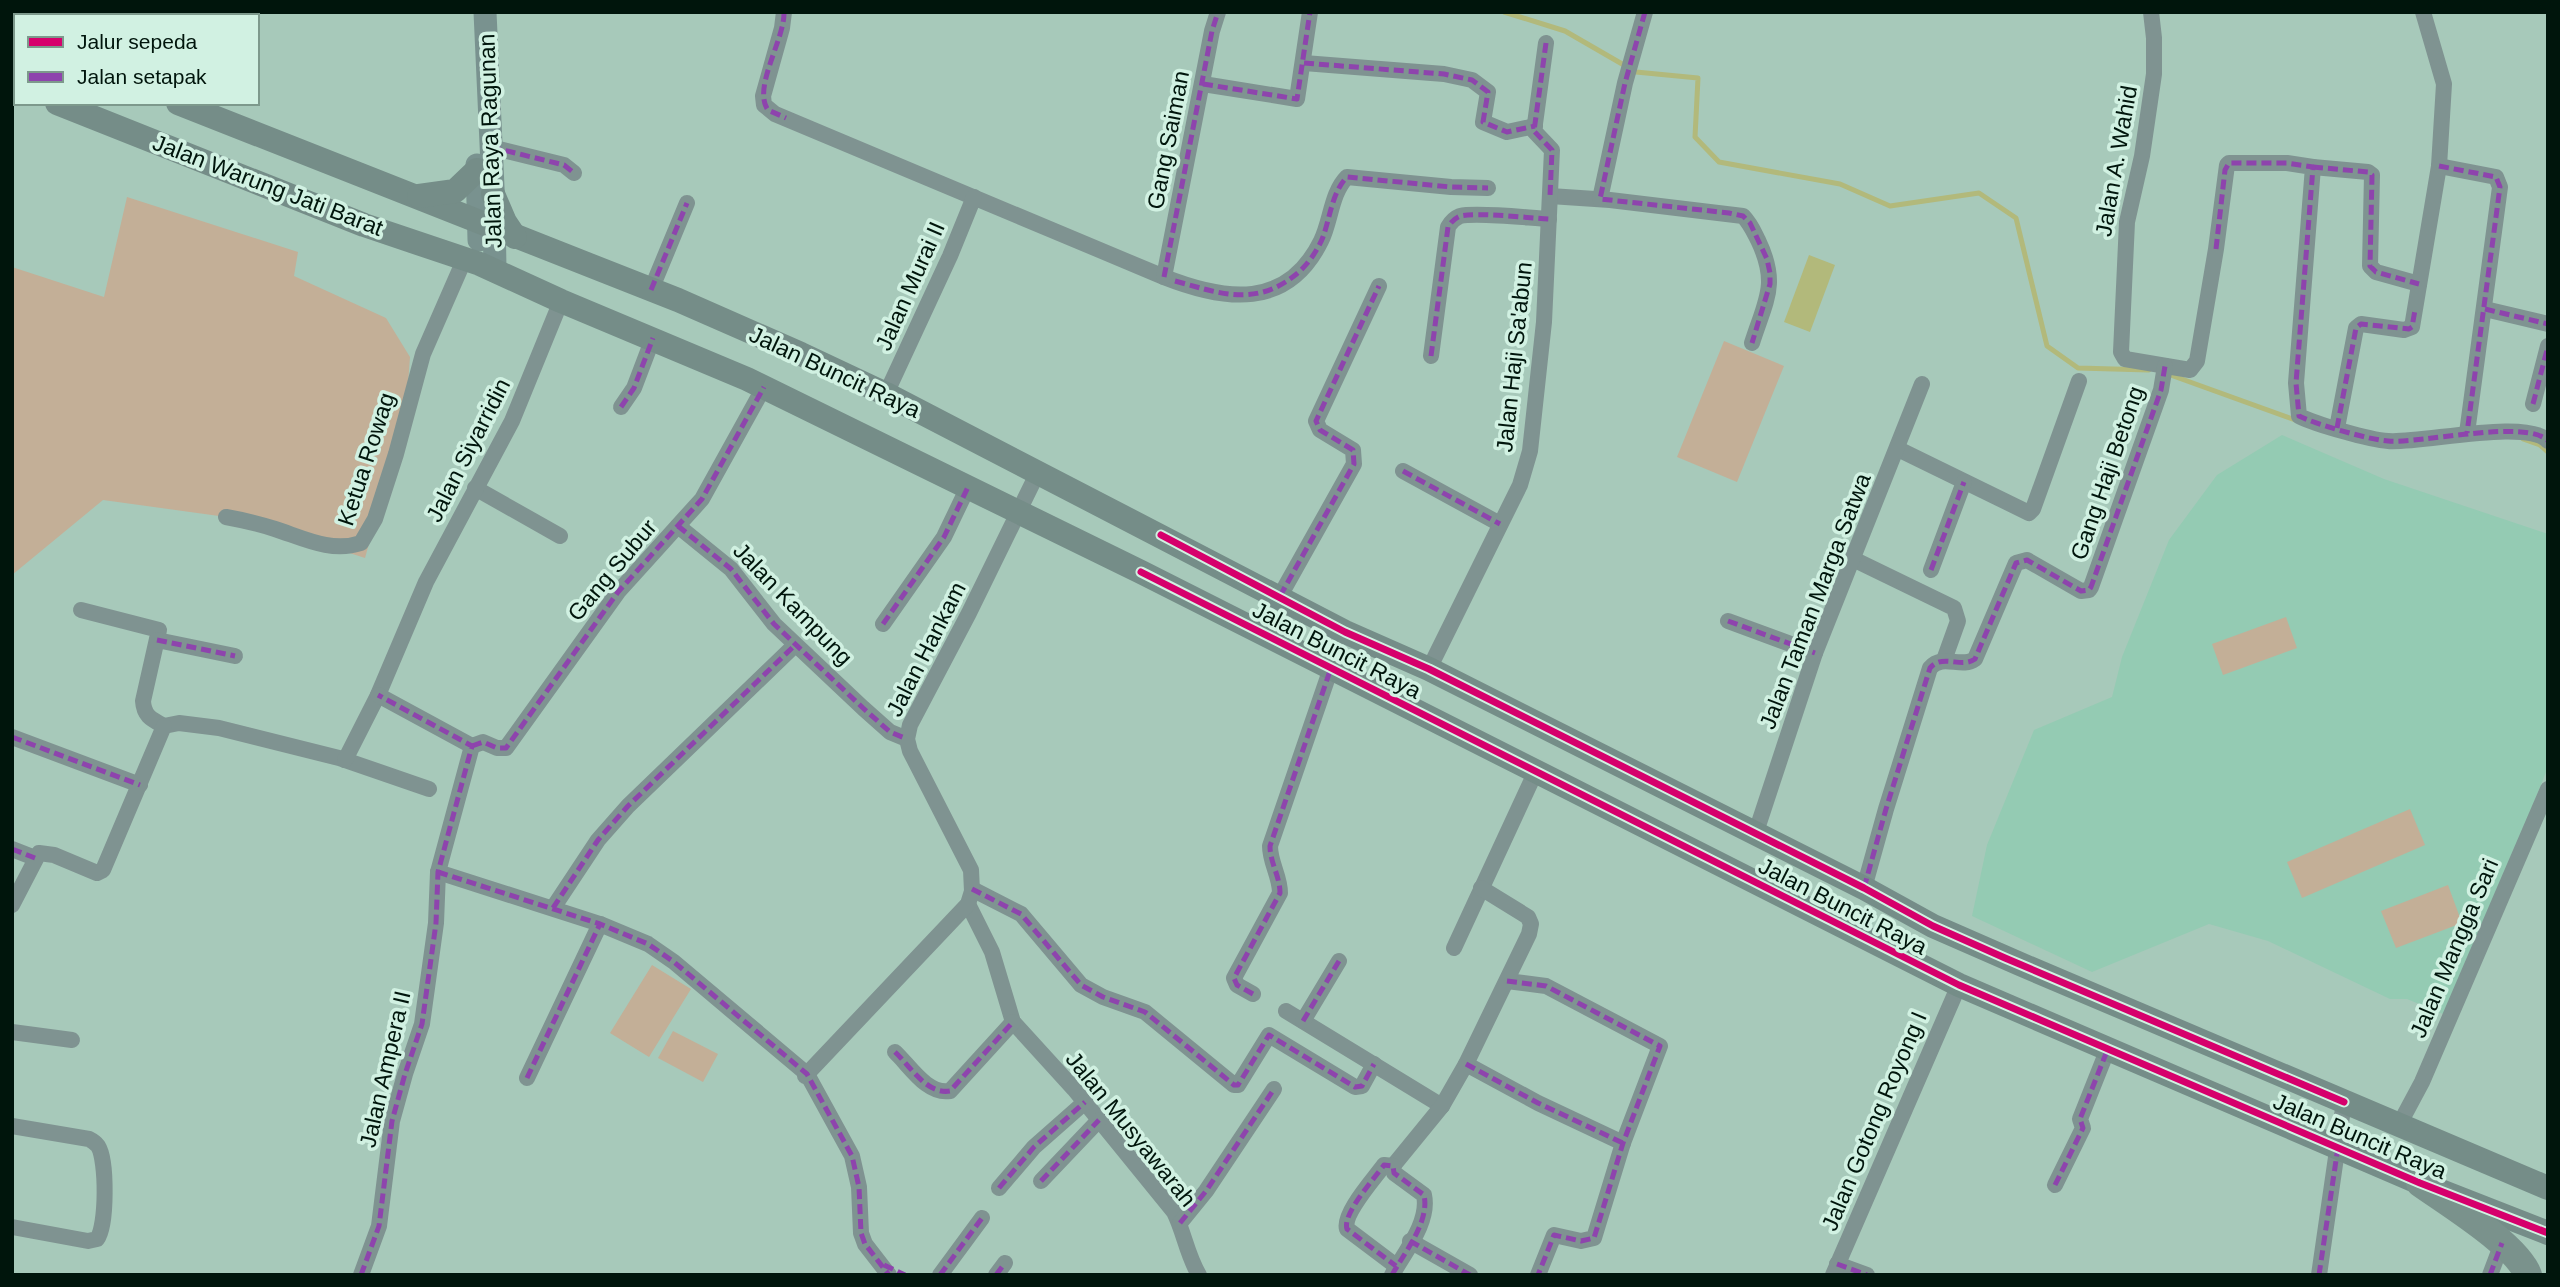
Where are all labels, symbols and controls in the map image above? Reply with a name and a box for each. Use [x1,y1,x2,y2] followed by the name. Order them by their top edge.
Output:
[14,14,259,105] legend
[77,30,198,53] text: Jalur sepeda
[473,33,507,249] street label: Jalan Raya Ragunan
[77,65,207,88] text: Jalan setapak
[1142,68,1194,212] street label: Gang Saiman
[2090,84,2142,238] street label: Jalan A. Wahid
[149,129,387,241] street label: Jalan Warung Jati Barat
[870,218,950,354] street label: Jalan Murai II
[1491,261,1537,453] street label: Jalan Haji Sa'abun
[745,321,925,423] street label: Jalan Buncit Raya
[421,374,515,526] street label: Jalan Siyarridin
[2065,383,2149,563] street label: Gang Haji Betong
[332,389,400,529] street label: Ketua Rowag
[1754,469,1876,733] street label: Jalan Taman Marga Satwa
[562,514,662,626] street label: Gang Subur
[728,537,858,671] street label: Jalan Kampung
[881,578,971,720] street label: Jalan Hankam
[1249,596,1426,704] street label: Jalan Buncit Raya
[1755,852,1932,960] street label: Jalan Buncit Raya
[2405,855,2503,1041] street label: Jalan Mangga Sari
[354,988,416,1150] street label: Jalan Ampera II
[1816,1008,1932,1234] street label: Jalan Gotong Royong I
[1061,1046,1201,1212] street label: Jalan Musyawarah
[2270,1088,2451,1184] street label: Jalan Buncit Raya

